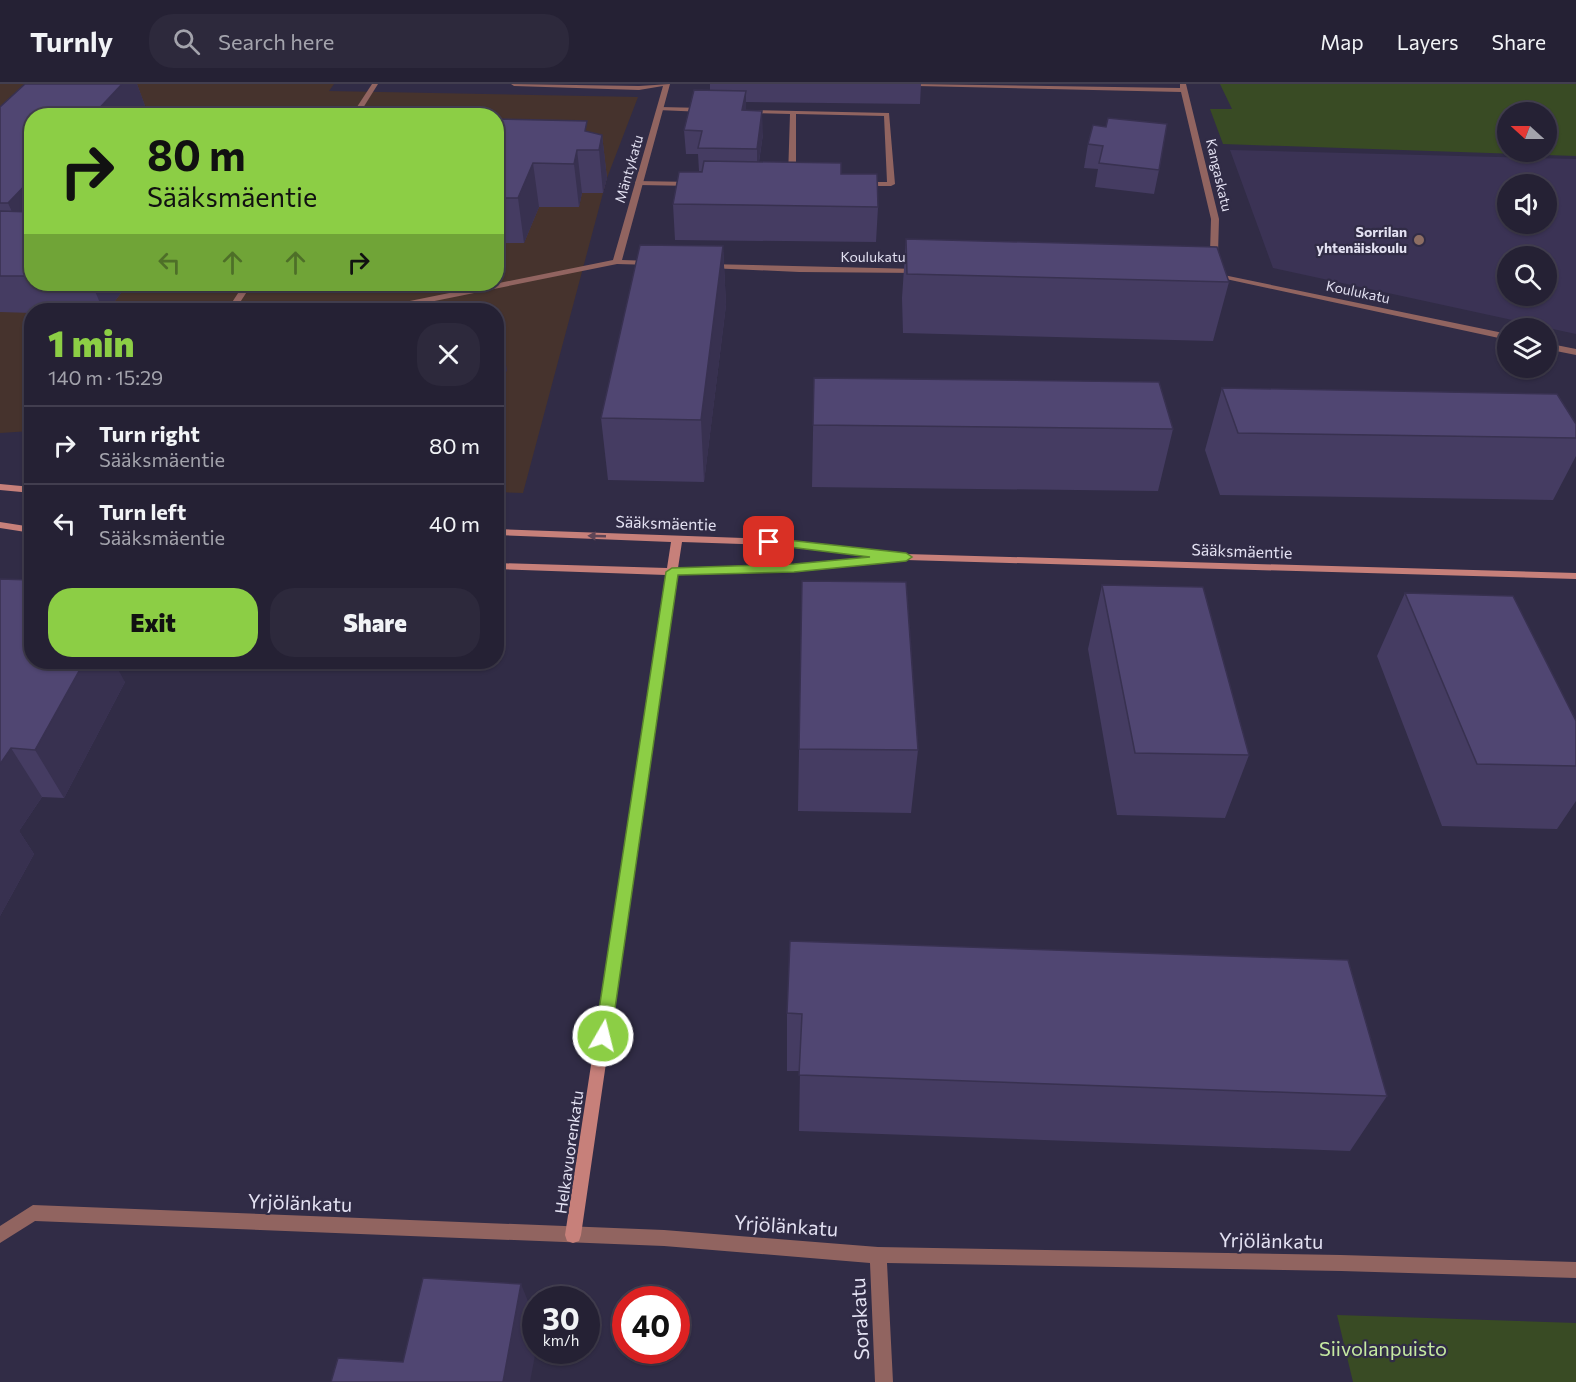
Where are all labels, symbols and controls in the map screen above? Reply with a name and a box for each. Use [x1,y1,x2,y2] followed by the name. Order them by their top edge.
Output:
[149,14,569,68] search box
[30,24,113,58] text: Turnly
[170,25,203,58] icon: search
[218,28,334,55] text: Search here
[1320,29,1364,54] text: Map
[1397,29,1459,54] text: Layers
[1492,29,1546,54] text: Share
[1497,102,1557,162] north arrow
[1497,102,1557,378] map controls
[147,128,246,180] text: 80 m
[48,132,126,210] icon: right
[611,133,646,205] street label: Mäntykatu
[1203,137,1236,213] street label: Kangaskatu
[1497,174,1557,234] button: sound
[147,180,317,213] text: Sääksmäentie
[1316,223,1407,256] place label: Sorrilan yhtenäiskoulu
[1412,233,1426,247] marker: Sorrilan yhtenäiskoulu
[153,246,186,279] icon: left
[216,246,249,279] icon: ahead
[279,246,312,279] icon: ahead
[342,246,375,279] icon: right
[1497,246,1557,306] button: search
[841,248,905,265] street label: Koulukatu
[1325,276,1392,307] street label: Koulukatu
[1497,318,1557,378] button: layers
[48,320,134,364] text: 1 min
[417,323,480,386] button: close
[48,365,163,389] text: 140 m · 15:29
[99,420,200,447] text: Turn right
[48,429,81,462] icon: right
[429,432,480,459] text: 80 m
[99,447,225,471] text: Sääksmäentie
[99,498,186,525] text: Turn left
[48,507,81,540] icon: left
[429,510,480,537] text: 40 m
[615,511,717,534] street label: Sääksmäentie
[743,516,794,567] pin
[99,525,225,549] text: Sääksmäentie
[752,525,785,558] icon: arrive
[587,531,606,541] one-way arrow
[1191,539,1293,562] street label: Sääksmäentie
[48,588,258,657] button: Exit
[270,588,480,657] button: Share
[571,1004,635,1068] position arrow
[550,1089,587,1215] street label: Helkavuorenkatu
[247,1188,353,1216] street label: Yrjölänkatu
[733,1209,839,1241] street label: Yrjölänkatu
[1219,1227,1323,1253] street label: Yrjölänkatu
[845,1277,873,1361] street label: Sorakatu
[612,1286,690,1364] speed limit sign: 40
[542,1299,580,1336] text: 30
[543,1331,579,1349] text: km/h
[1319,1336,1447,1360] park label: Siivolanpuisto

